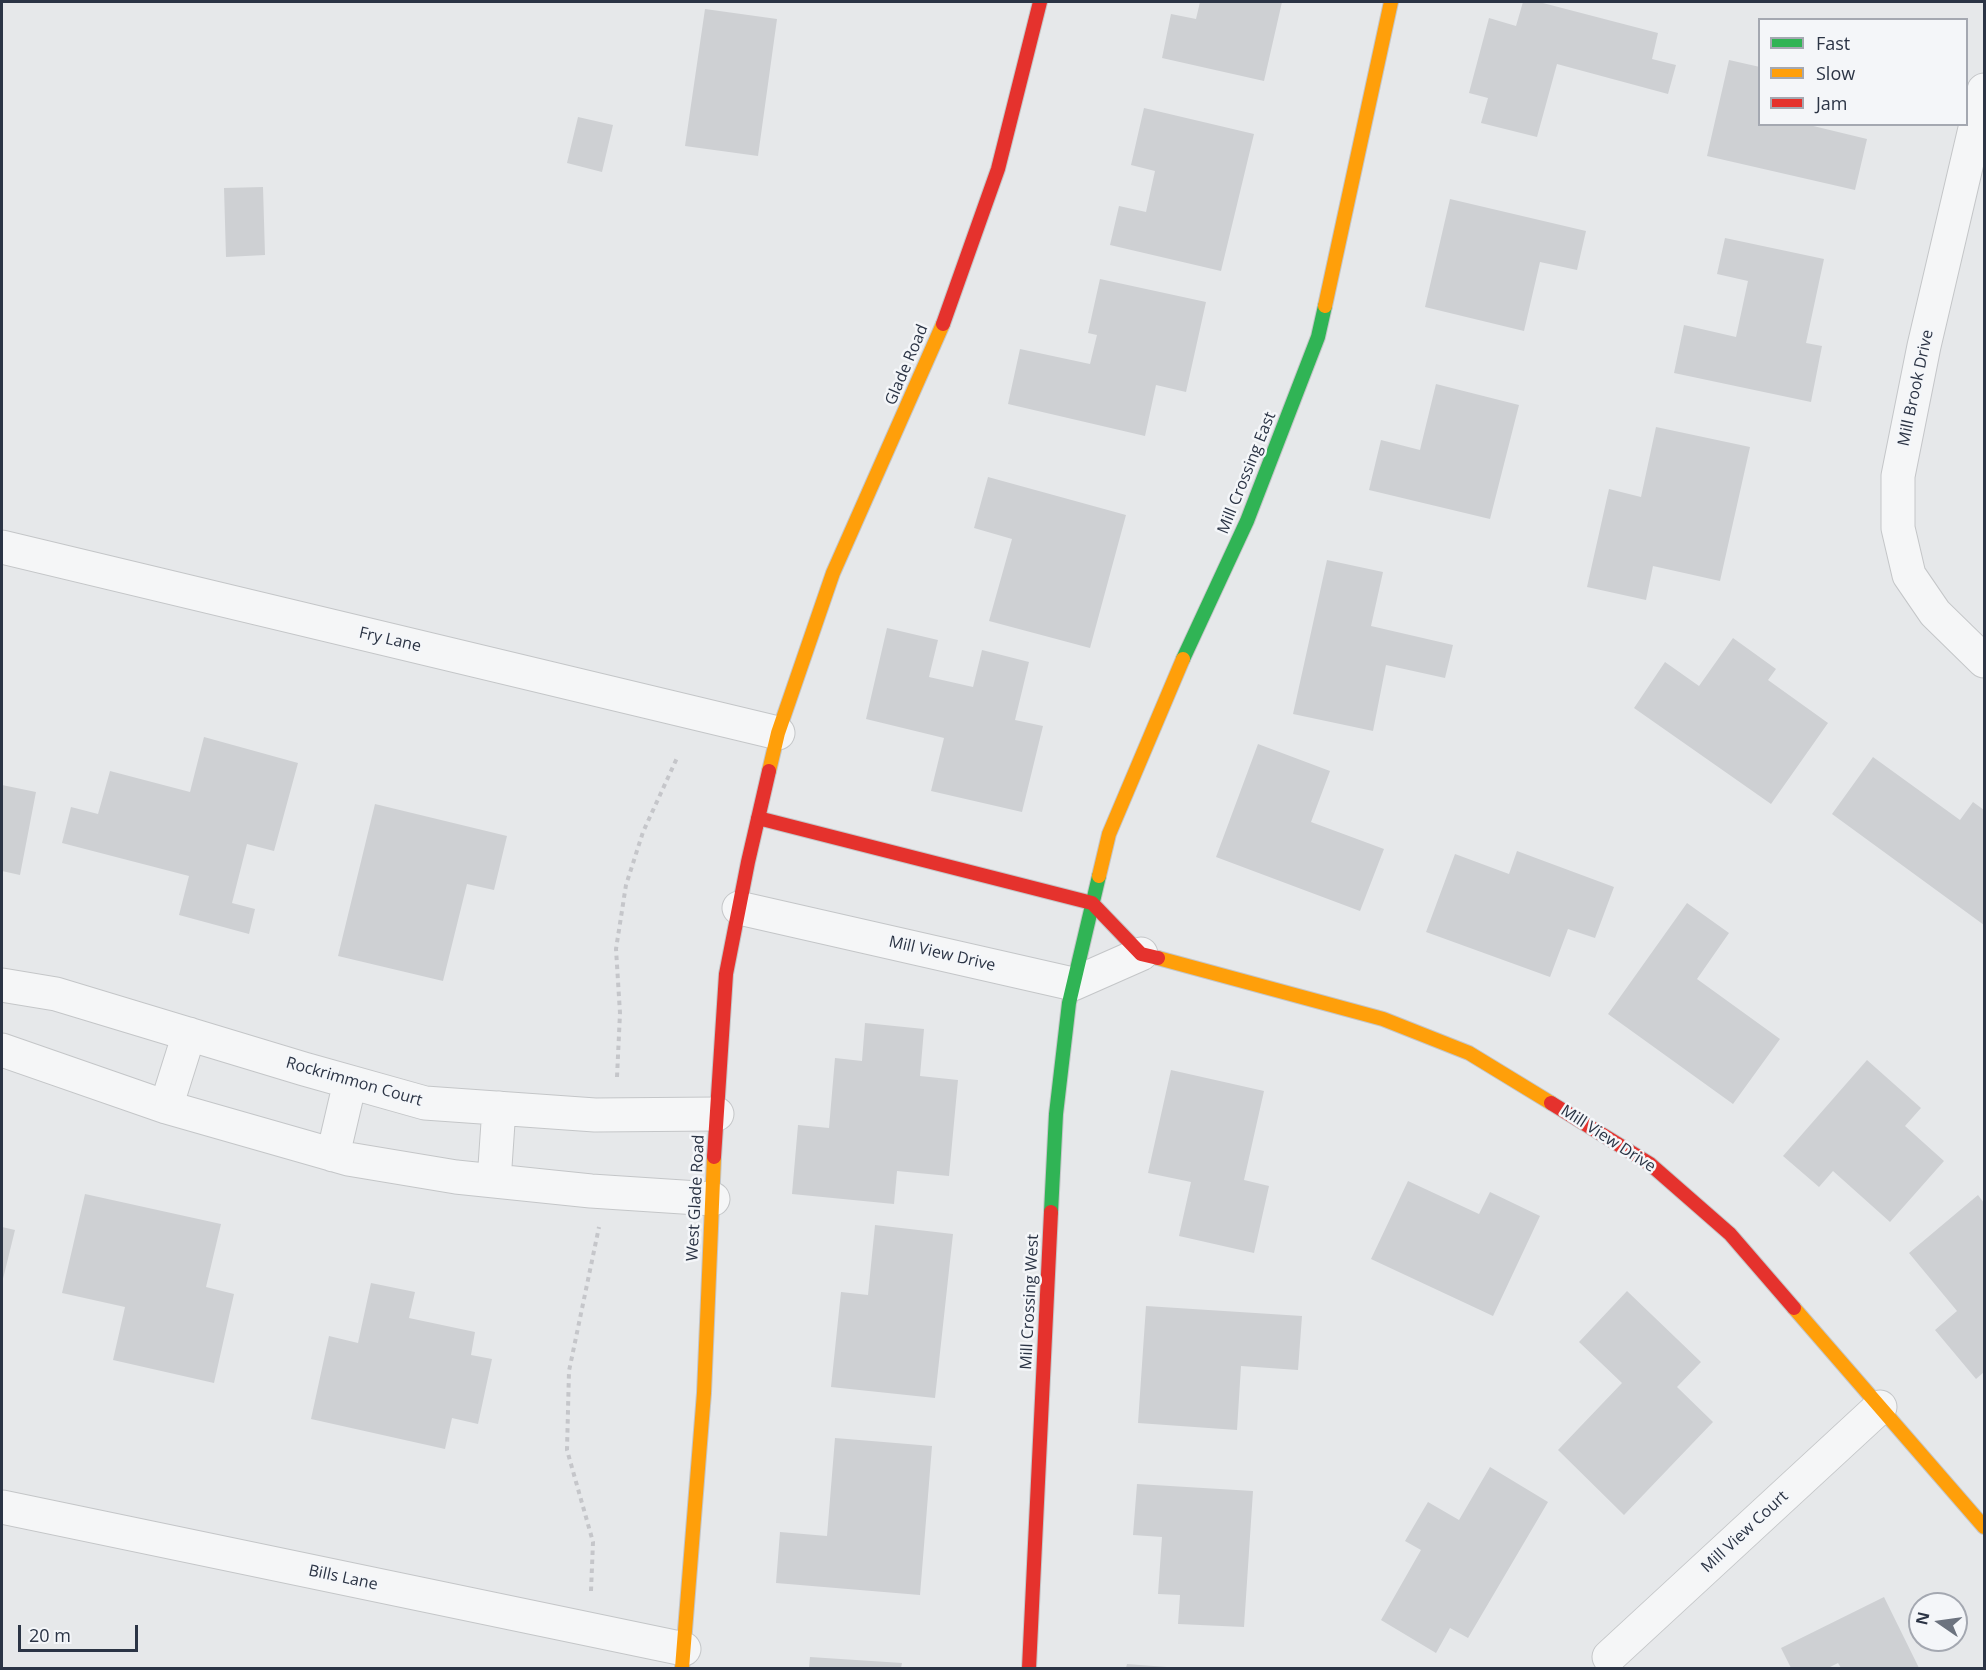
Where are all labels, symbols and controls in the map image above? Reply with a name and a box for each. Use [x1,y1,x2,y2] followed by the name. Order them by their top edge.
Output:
[1758,18,1968,126] legend
[1816,31,1850,55] text: Fast
[1816,61,1855,85] text: Slow
[1816,91,1848,115] text: Jam
[881,322,933,408] street label: Glade Road
[1894,328,1938,448] street label: Mill Brook Drive
[1214,409,1280,537] street label: Mill Crossing East
[357,624,423,656] street label: Fry Lane
[887,932,997,976] street label: Mill View Drive
[284,1053,424,1111] street label: Rockrimmon Court
[1557,1101,1659,1177] street label: Mill View Drive
[683,1134,709,1262] street label: West Glade Road
[1017,1234,1043,1370] street label: Mill Crossing West
[1698,1487,1792,1577] street label: Mill View Court
[307,1561,379,1595] street label: Bills Lane
[1908,1592,1968,1652] north arrow
[1910,1610,1935,1627] text: N
[21,1613,141,1651] scale bar
[29,1623,71,1647] text: 20 m

